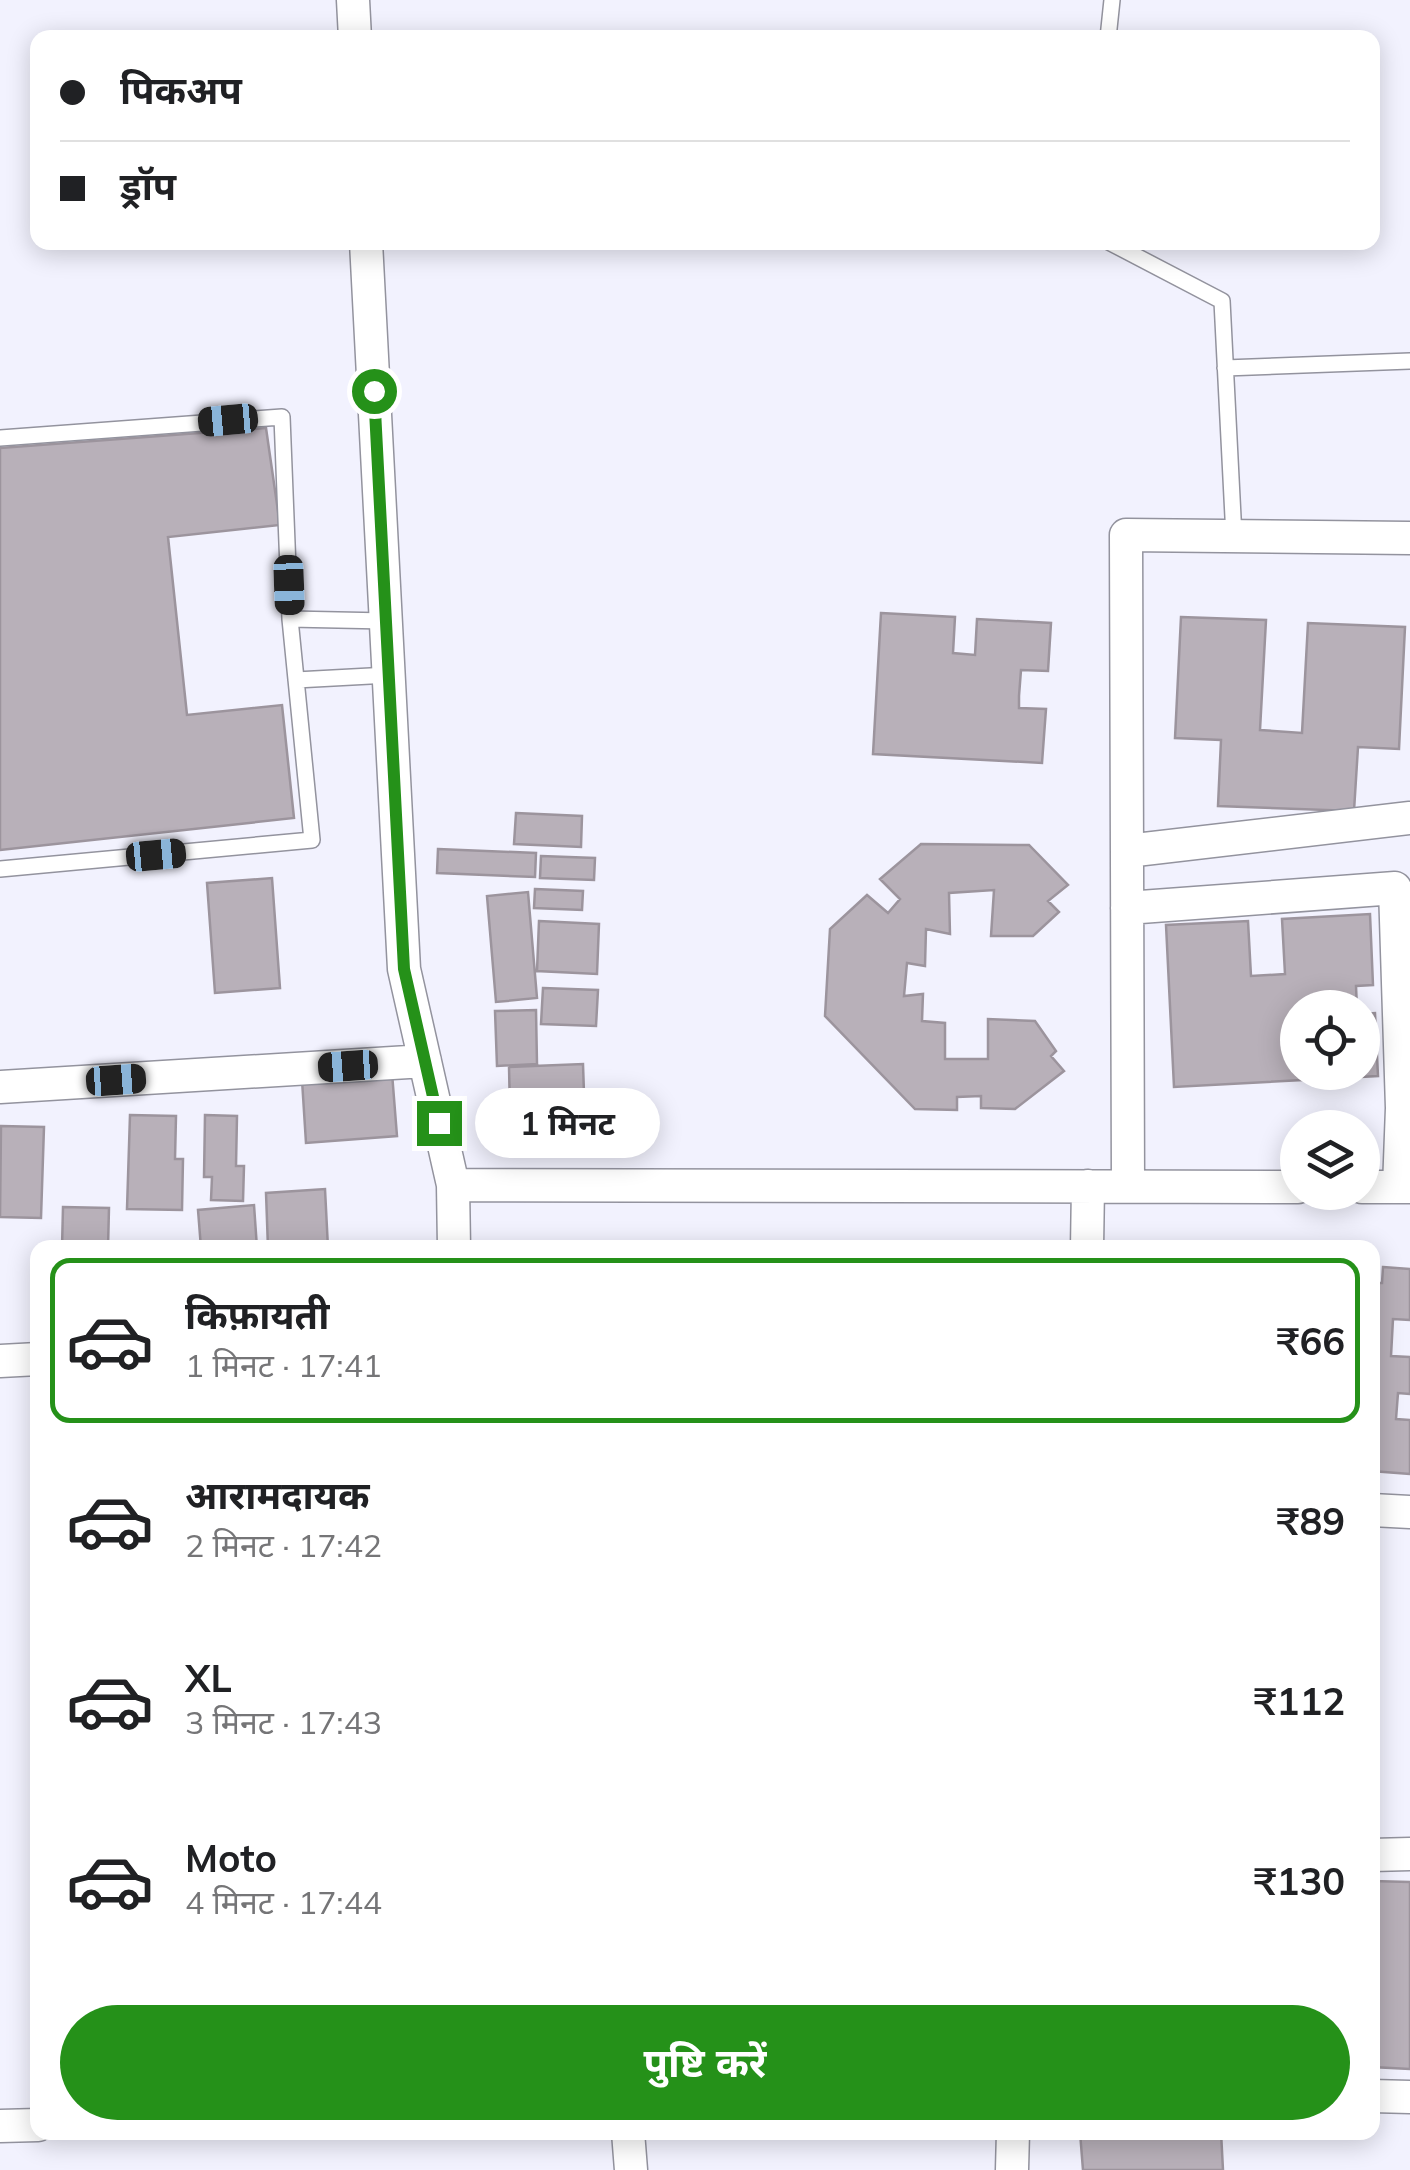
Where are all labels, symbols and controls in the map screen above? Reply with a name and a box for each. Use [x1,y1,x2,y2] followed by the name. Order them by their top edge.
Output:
[120,66,242,114] text: पिकअप
[120,162,176,210] text: ड्रॉप
[352,369,397,414] route start
[197,402,259,438] car
[273,554,305,616] car
[125,837,187,873] car
[1280,990,1380,1210] map controls
[1280,990,1380,1090] button: locate
[317,1049,379,1083] car
[85,1063,147,1097] car
[474,1088,659,1158] callout: 1 मिनट
[417,1101,462,1146] route end
[520,1103,615,1143] text: 1 मिनट
[1280,1110,1380,1210] button: layers
[185,1291,329,1339] text: किफ़ायती
[65,1296,155,1386] icon: car
[1277,1317,1345,1365] text: ₹66
[185,1345,382,1385] text: 1 मिनट · 17:41
[185,1471,369,1519] text: आरामदायक
[65,1476,155,1566] icon: car
[1277,1497,1345,1545] text: ₹89
[185,1525,382,1565] text: 2 मिनट · 17:42
[185,1654,232,1702] text: XL
[65,1656,155,1746] icon: car
[1254,1677,1345,1725] text: ₹112
[185,1702,382,1742] text: 3 मिनट · 17:43
[185,1834,277,1882] text: Moto
[65,1836,155,1926] icon: car
[1254,1857,1345,1905] text: ₹130
[185,1882,382,1922] text: 4 मिनट · 17:44
[60,2005,1350,2120] button: पुष्टि करें

